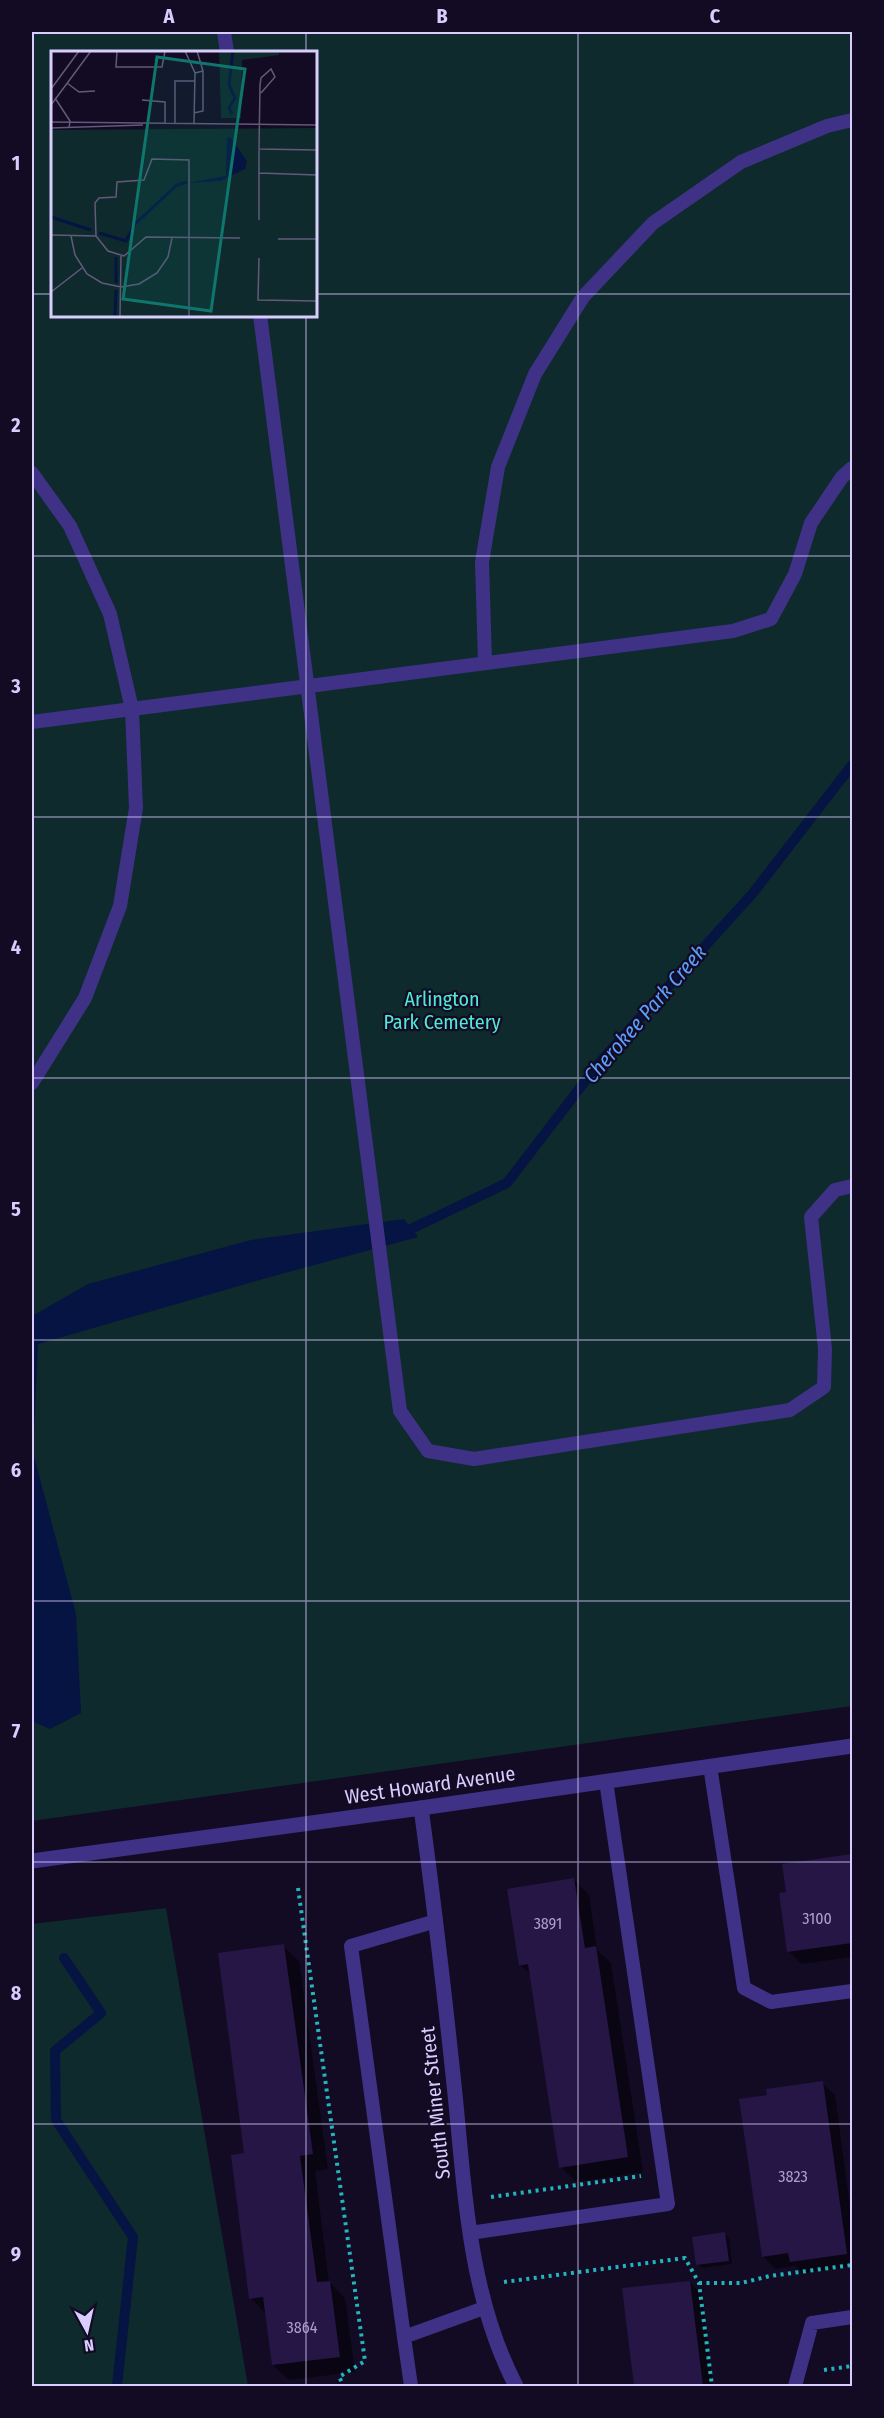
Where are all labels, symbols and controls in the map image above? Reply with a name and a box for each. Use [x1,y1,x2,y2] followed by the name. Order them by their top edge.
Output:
[163,4,176,28] text: A
[436,4,448,28] text: B
[710,4,721,28] text: C
[51,51,316,316] inset map
[12,151,20,175] text: 1
[10,413,21,437] text: 2
[10,674,21,698] text: 3
[11,935,21,959] text: 4
[578,940,712,1088] water label: Cherokee Park Creek
[383,987,501,1034] park label: Arlington Park Cemetery
[11,1197,21,1221] text: 5
[11,1458,21,1482] text: 6
[12,1719,21,1743] text: 7
[343,1761,517,1809] street label: West Howard Avenue
[802,1909,832,1928] house number: 3100
[534,1914,562,1933] house number: 3891
[11,1981,22,2005] text: 8
[415,2025,455,2180] street label: South Miner Street
[778,2167,808,2186] house number: 3823
[11,2242,21,2266] text: 9
[57,2301,117,2361] north arrow
[287,2318,318,2337] house number: 3864
[83,2335,95,2355] text: N

